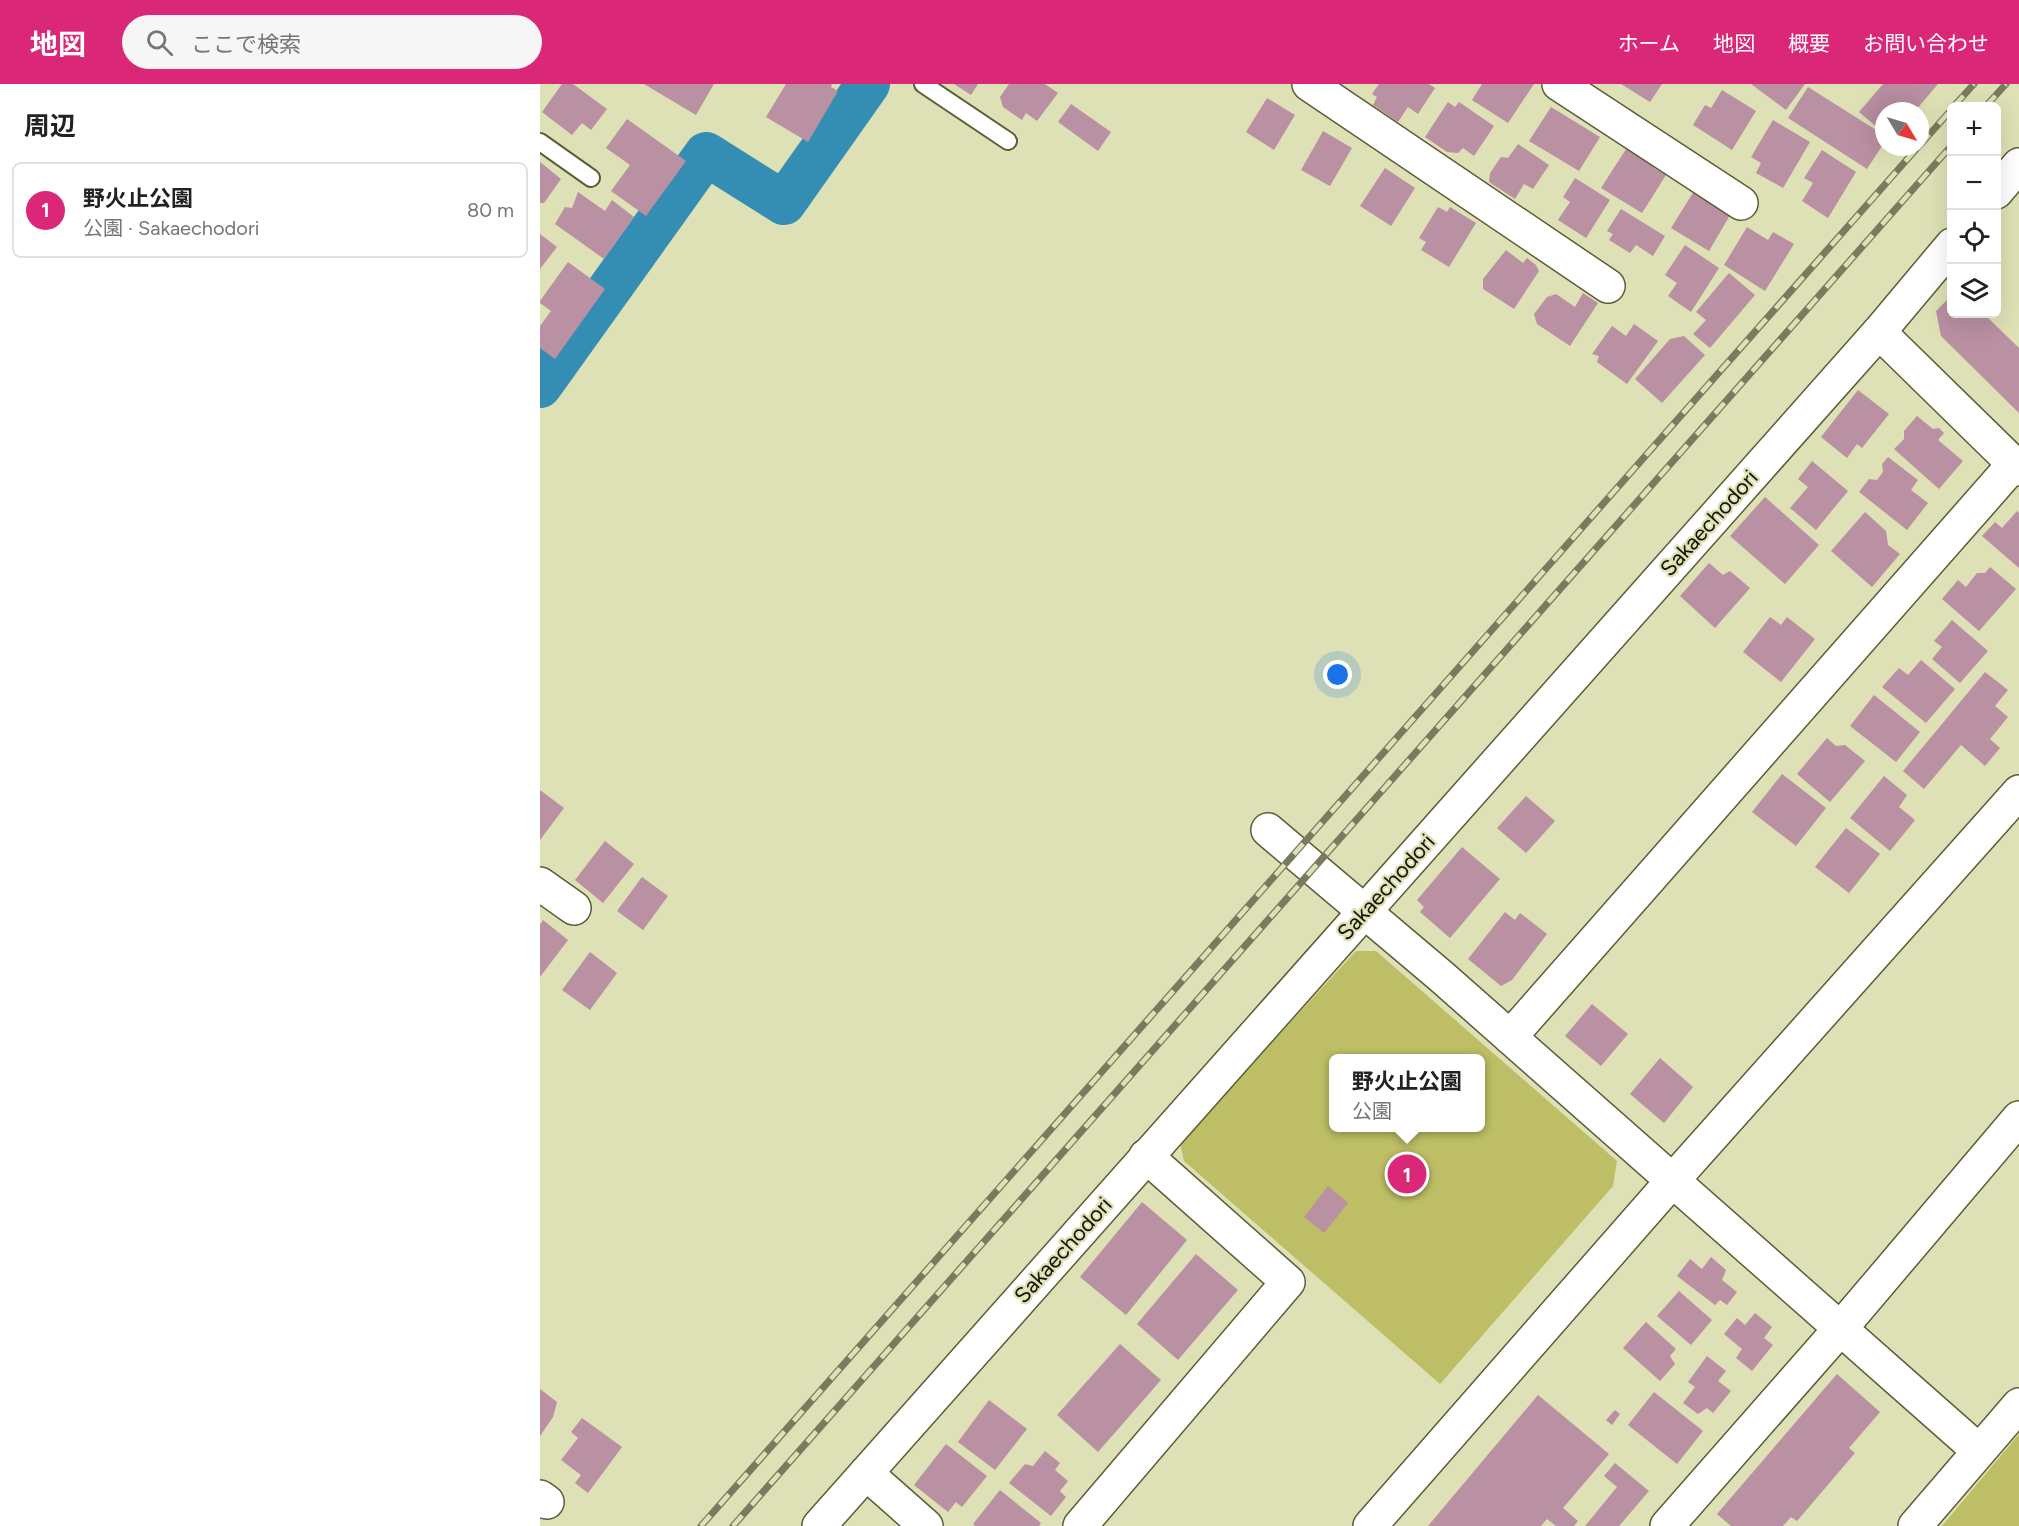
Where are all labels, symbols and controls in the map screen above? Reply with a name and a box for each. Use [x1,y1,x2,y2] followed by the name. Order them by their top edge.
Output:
[122,15,542,69] search box
[143,26,176,59] icon: search
[30,27,86,61] text: 地図
[191,31,301,58] text: ここで検索
[1618,31,1680,56] text: ホーム
[1713,31,1755,56] text: 地図
[1788,31,1830,56] text: 概要
[1863,31,1989,56] text: お問い合わせ
[1875,102,1929,156] north arrow
[1947,102,2001,318] map controls
[1947,102,2001,156] button: +
[24,110,76,142] text: 周辺
[1947,156,2001,210] button: −
[83,185,193,212] text: 野火止公園
[41,198,50,222] text: 1
[467,198,514,222] text: 80 m
[1947,210,2001,264] button: locate
[83,216,259,240] text: 公園 · Sakaechodori
[1947,264,2001,318] button: layers
[1654,464,1764,582] street label: Sakaechodori
[1323,660,1352,689] your location
[1331,828,1441,946] street label: Sakaechodori
[1329,1054,1485,1132] popup
[1352,1068,1462,1095] text: 野火止公園
[1352,1099,1392,1123] text: 公園
[1388,1152,1426,1196] pin: 1
[1008,1191,1118,1309] street label: Sakaechodori

